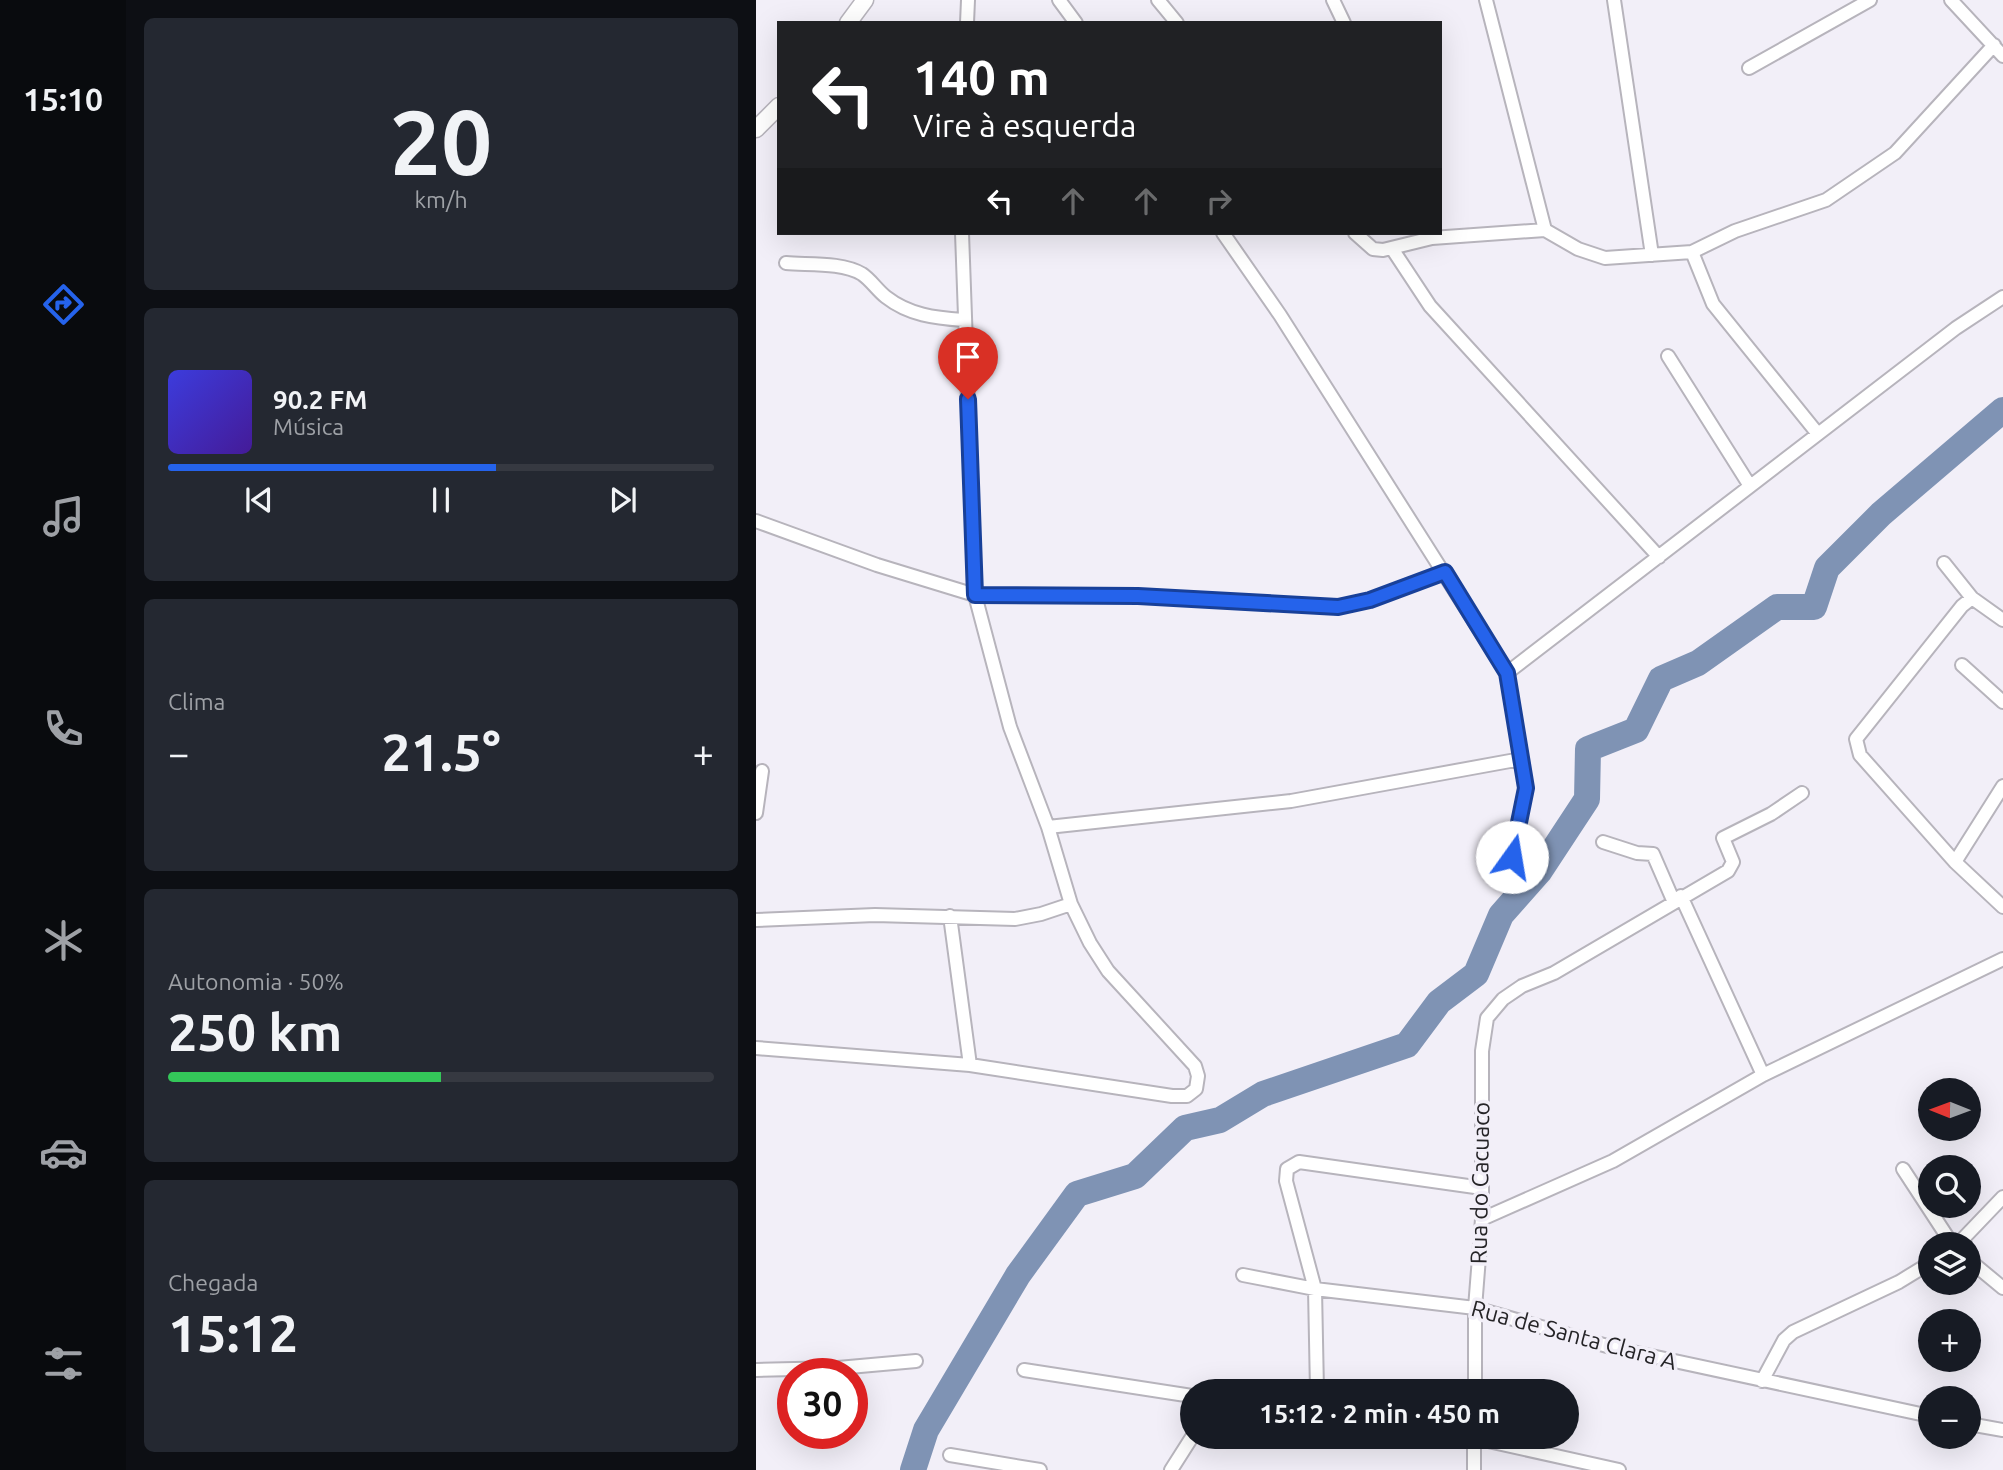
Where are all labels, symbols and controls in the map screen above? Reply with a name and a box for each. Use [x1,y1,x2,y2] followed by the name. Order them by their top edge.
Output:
[798,49,889,140] icon: left
[913,49,1050,104] text: 140 m
[23,81,103,117] text: 15:10
[390,90,492,192] text: 20
[913,107,1136,143] text: Vire à esquerda
[981,182,1019,220] icon: left
[1054,182,1092,220] icon: ahead
[1127,182,1165,220] icon: ahead
[1200,182,1238,220] icon: right
[414,187,468,212] text: km/h
[39,280,88,329] icon: directions
[938,327,998,399] pin
[949,338,987,376] icon: arrive
[273,385,367,414] text: 90.2 FM
[273,414,344,439] text: Música
[240,481,278,519] icon: previous
[422,481,460,519] icon: pause
[604,481,642,519] icon: next
[39,492,88,541] icon: music
[168,689,225,714] text: Clima
[39,704,88,753] icon: phone
[381,723,501,781] text: 21.5°
[168,732,189,774] text: −
[693,732,714,774] text: +
[1475,820,1549,894] position arrow
[39,916,88,965] icon: climate
[168,969,344,994] text: Autonomia · 50%
[168,1003,342,1061] text: 250 km
[1918,1078,1981,1141] north arrow
[1918,1078,1981,1449] map controls
[1466,1102,1493,1264] street label: Rua do Cacuaco
[39,1128,88,1177] icon: car
[1918,1155,1981,1218] button: search
[1918,1232,1981,1295] button: layers
[168,1270,258,1295] text: Chegada
[1469,1295,1680,1374] street label: Rua de Santa Clara A
[168,1304,298,1362] text: 15:12
[1918,1309,1981,1372] button: +
[39,1339,88,1388] icon: filters
[777,1358,868,1449] speed limit sign: 30
[1918,1386,1981,1449] button: −
[1259,1399,1500,1428] text: 15:12 · 2 min · 450 m

